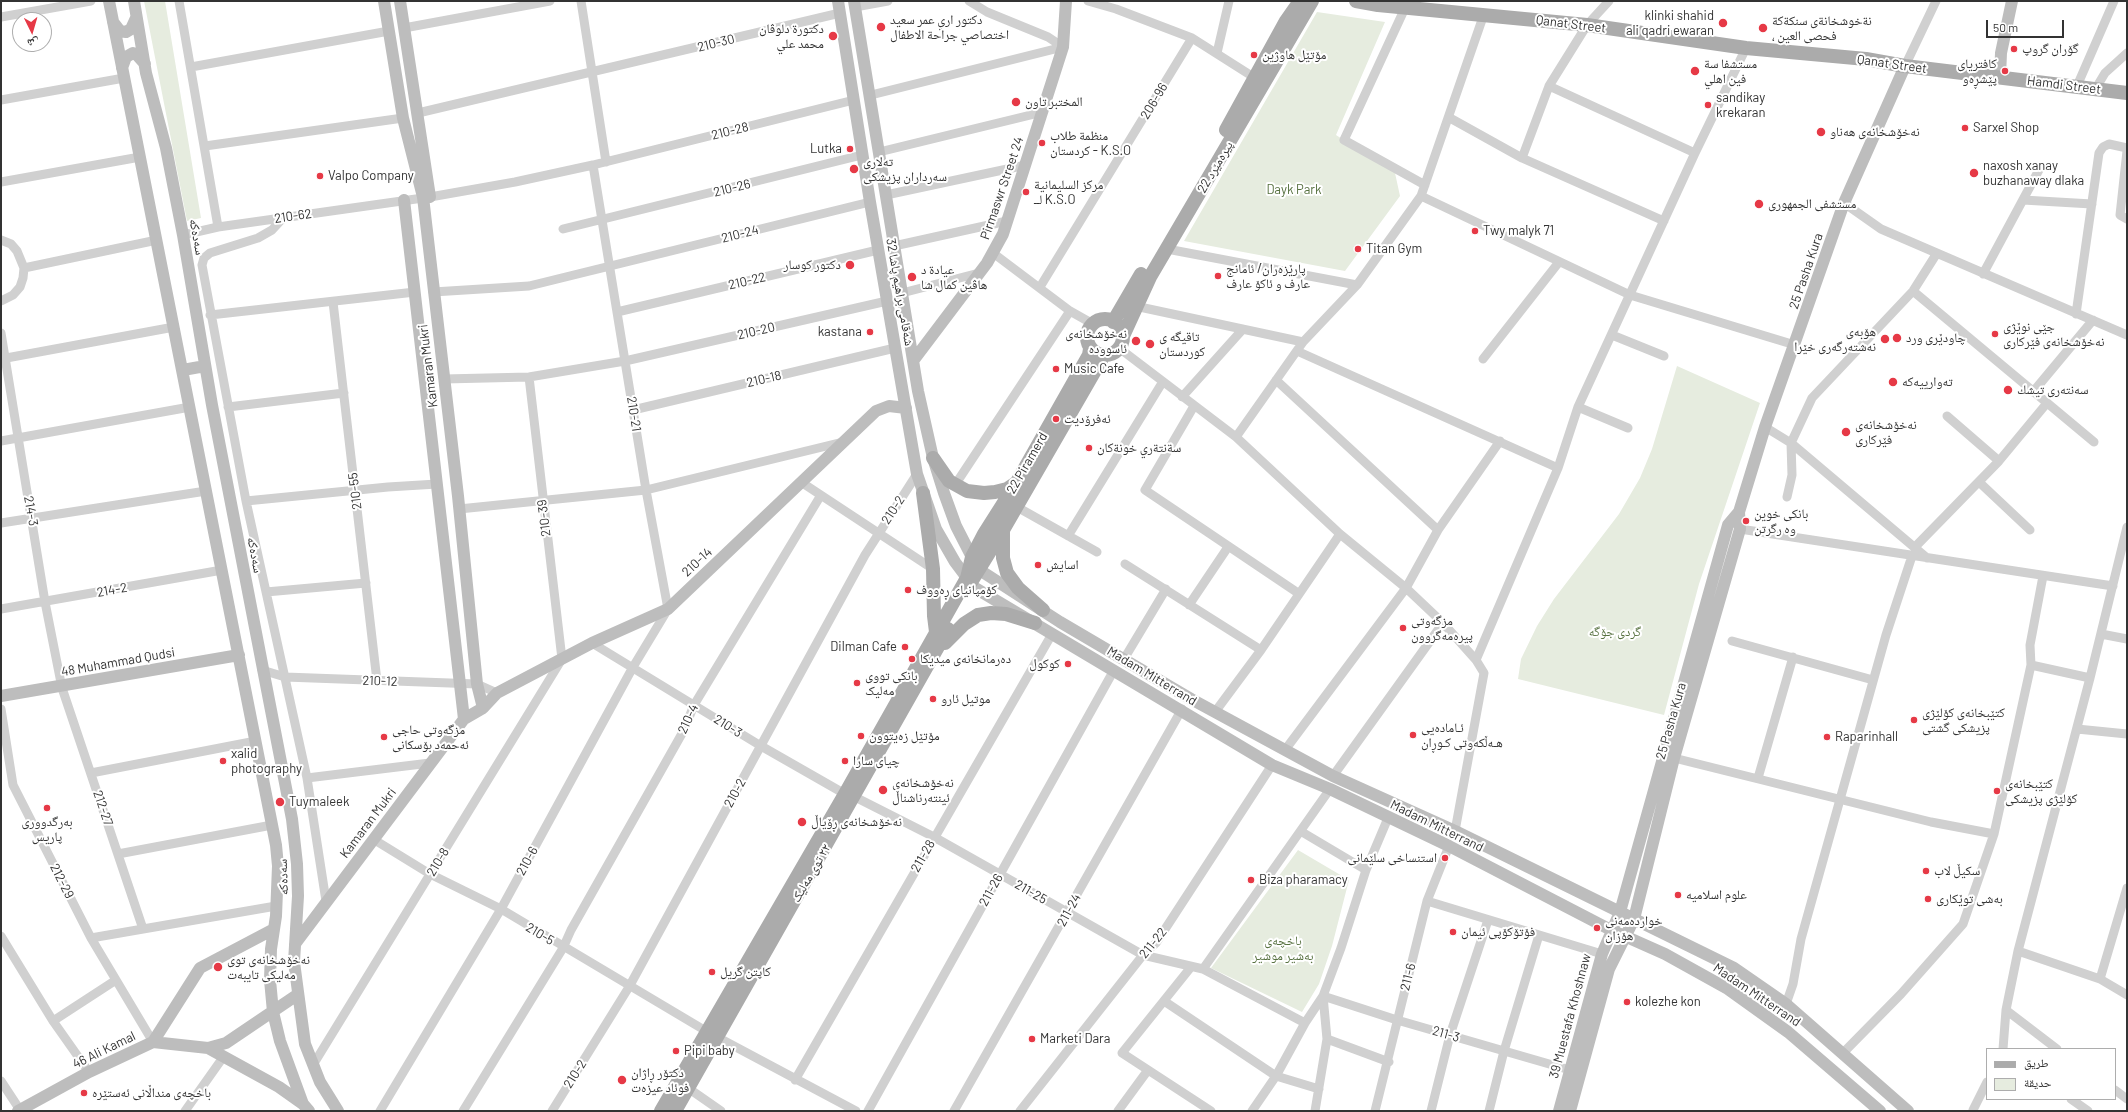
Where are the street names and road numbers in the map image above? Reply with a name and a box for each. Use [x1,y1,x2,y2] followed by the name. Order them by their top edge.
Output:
[1535,12,1607,36] street label: Qanat Street
[696,31,736,55] street label: 210-30
[1856,51,1928,77] street label: Qanat Street
[2026,73,2102,97] street label: Hamdi Street
[1137,80,1171,122] street label: 206-96
[710,119,750,143] street label: 210-28
[977,134,1027,242] street label: Pirmaswr Street 24
[1194,138,1236,196] street label: 22 پیرەمێرد
[712,176,752,200] street label: 210-26
[273,206,313,226] street label: 210-62
[186,218,208,256] street label: سەدەکە
[720,222,760,246] street label: 210-24
[1786,231,1826,311] street label: 25 Pasha Kura
[883,237,917,347] street label: شەقامی براهیم پاشا 32
[727,269,767,293] street label: 210-22
[736,319,776,343] street label: 210-20
[415,323,441,409] street label: Kamaran Mukri
[745,367,783,391] street label: 210-18
[624,395,644,433] street label: 210-21
[1003,430,1051,496] street label: 22 Piramerd
[345,472,365,510] street label: 210-55
[878,493,908,527] street label: 210-2
[21,495,41,527] street label: 214-3
[534,499,554,537] street label: 210-39
[244,536,266,574] street label: سەدەکە
[679,544,715,580] street label: 210-14
[96,580,128,600] street label: 214-2
[1104,643,1200,709] street label: Madam Mitterrand
[60,644,176,680] street label: 48 Muhammad Qudsi
[362,673,398,689] street label: 210-12
[1653,681,1689,761] street label: 25 Pasha Kura
[674,702,702,736] street label: 210-4
[711,711,745,741] street label: 210-3
[721,776,749,810] street label: 210-2
[337,785,399,861] street label: Kamaran Mukri
[90,788,116,828] street label: 212-27
[1388,797,1486,855] street label: Madam Mitterrand
[908,837,938,875] street label: 211-28
[788,841,834,905] street label: ٢٢ توی مەلیک
[513,844,541,878] street label: 210-6
[423,845,453,879] street label: 210-8
[275,859,291,895] street label: سەدەکە
[47,861,77,901] street label: 212-29
[976,871,1006,909] street label: 211-26
[1012,877,1050,907] street label: 211-25
[1054,891,1084,929] street label: 211-24
[523,919,557,949] street label: 210-5
[1136,924,1170,962] street label: 211-22
[1546,952,1594,1080] street label: 39 Muestafa Khoshnaw
[1710,960,1804,1030] street label: Madam Mitterrand
[1397,962,1419,992] street label: 211-6
[1431,1023,1461,1045] street label: 211-3
[70,1028,138,1072] street label: 46 Ali Kamal
[560,1057,590,1091] street label: 210-2

